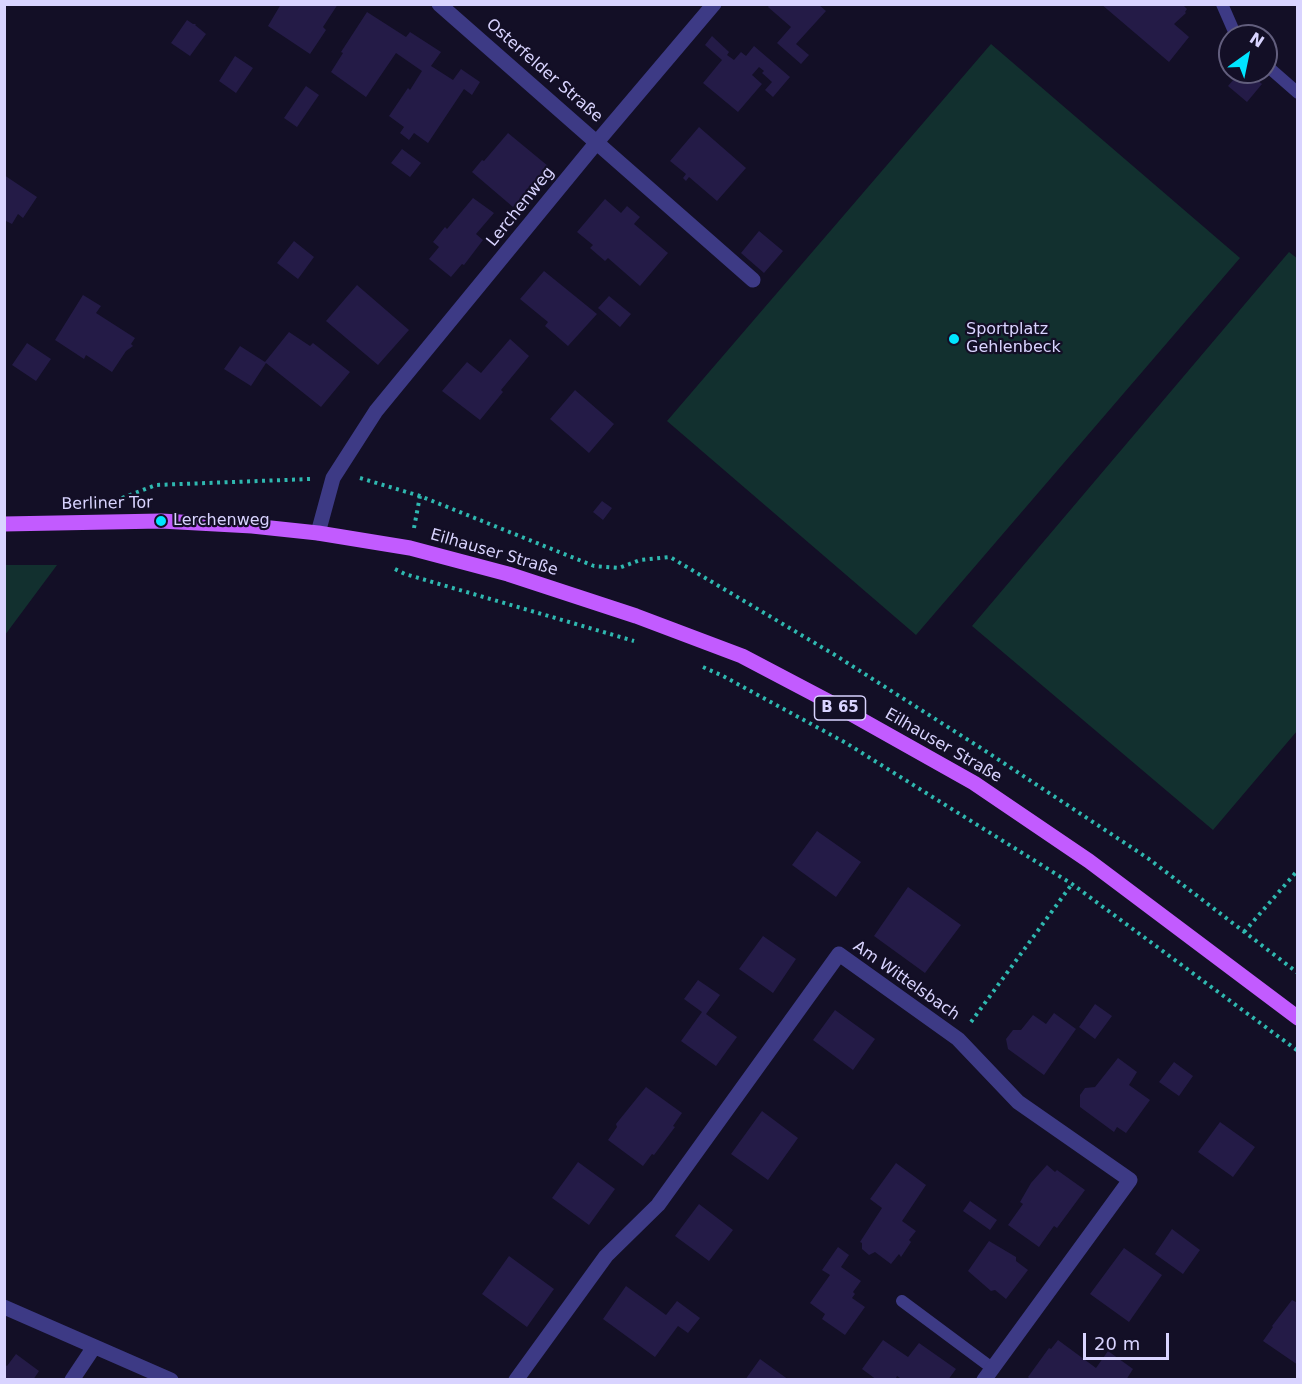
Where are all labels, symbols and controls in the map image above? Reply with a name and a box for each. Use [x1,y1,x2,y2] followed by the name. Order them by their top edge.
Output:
[482,15,606,127] street label: Osterfelder Straße
[1218,24,1278,84] north arrow
[1246,29,1268,52] text: N
[483,163,559,251] street label: Lerchenweg
[966,320,1061,358] place label: Sportplatz Gehlenbeck
[947,332,961,346] marker: Sportplatz Gehlenbeck
[61,494,153,514] street label: Berliner Tor
[173,511,270,531] place label: Lerchenweg
[154,514,168,528] marker: Lerchenweg
[428,526,560,580] street label: Eilhauser Straße
[814,696,866,720] road number: B 65
[881,705,1005,787] street label: Eilhauser Straße
[849,937,963,1025] street label: Am Wittelsbach
[1086,1321,1172,1359] scale bar
[1094,1333,1140,1354] text: 20 m

